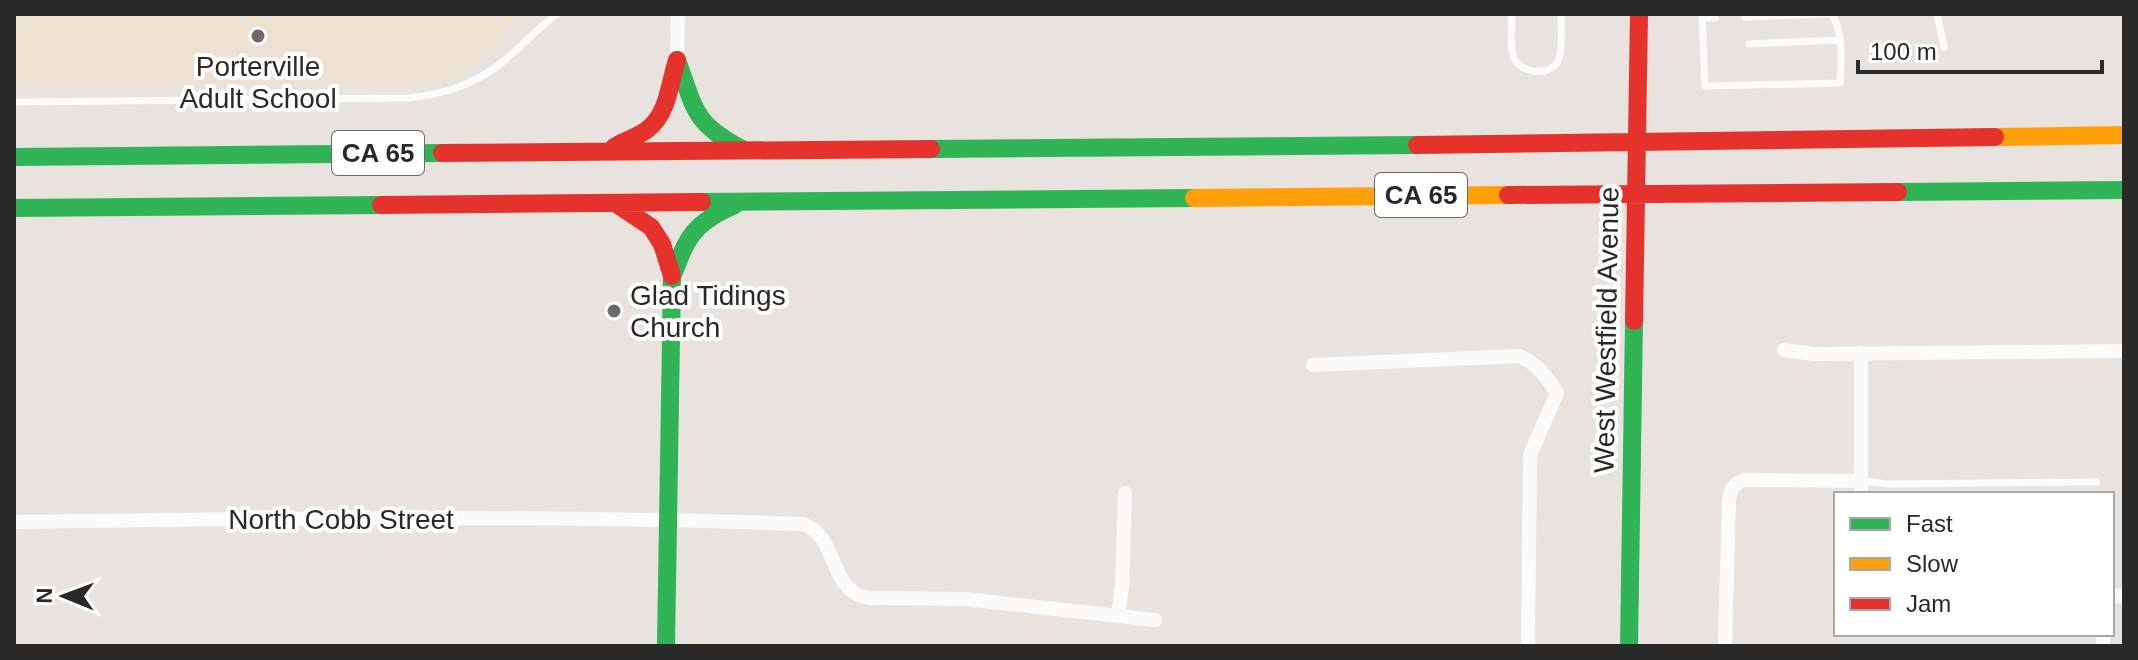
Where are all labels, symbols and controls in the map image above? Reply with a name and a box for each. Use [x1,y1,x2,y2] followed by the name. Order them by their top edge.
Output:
[1858,24,2102,74] scale bar
[249,27,267,45] marker: Porterville Adult School
[1870,38,1937,65] text: 100 m
[179,51,337,114] place label: Porterville Adult School
[332,131,424,175] road number: CA 65
[1375,173,1467,217] road number: CA 65
[1589,187,1624,473] street label: West Westfield Avenue
[630,280,786,343] place label: Glad Tidings Church
[605,302,623,320] marker: Glad Tidings Church
[1834,492,2114,636] legend
[228,504,454,535] street label: North Cobb Street
[1906,510,1953,537] text: Fast
[1906,550,1959,577] text: Slow
[24,556,104,636] north arrow
[32,587,57,604] text: N
[1906,590,1951,617] text: Jam

